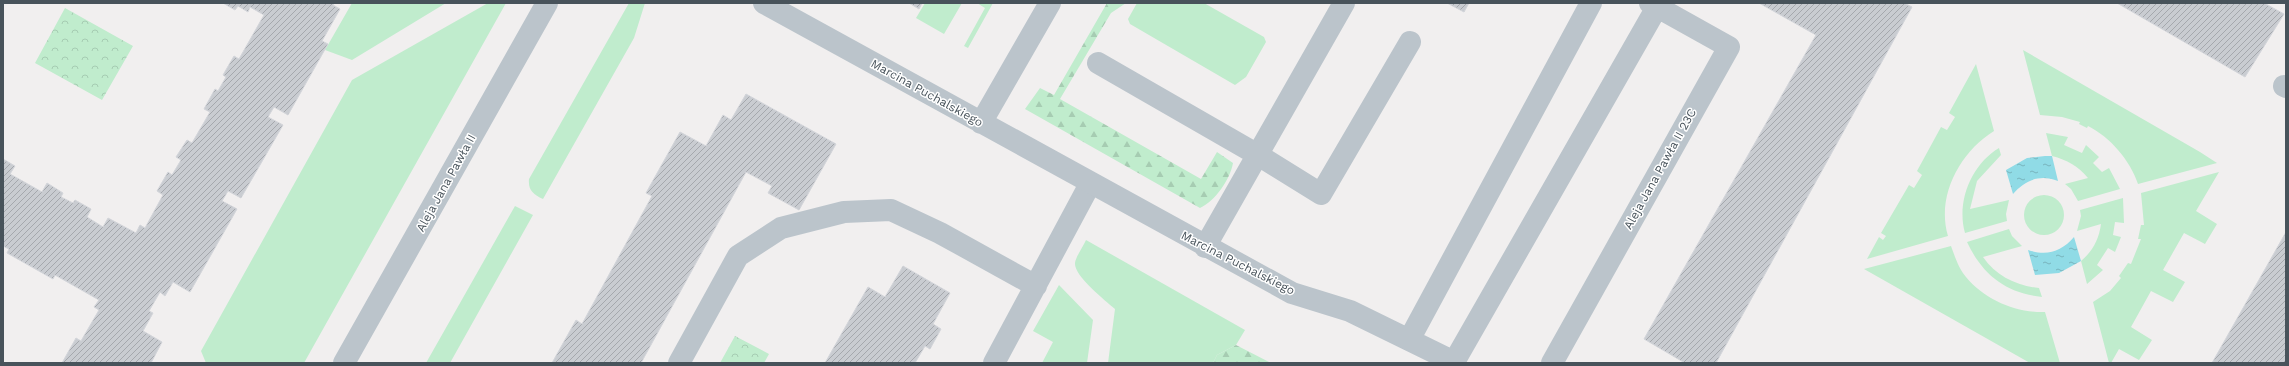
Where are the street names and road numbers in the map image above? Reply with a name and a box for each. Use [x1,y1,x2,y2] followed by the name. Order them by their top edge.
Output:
[869,56,985,130] street label: Marcina Puchalskiego
[1621,106,1699,232] street label: Aleja Jana Pawła II 23C
[413,132,479,234] street label: Aleja Jana Pawła II
[1179,228,1297,298] street label: Marcina Puchalskiego

